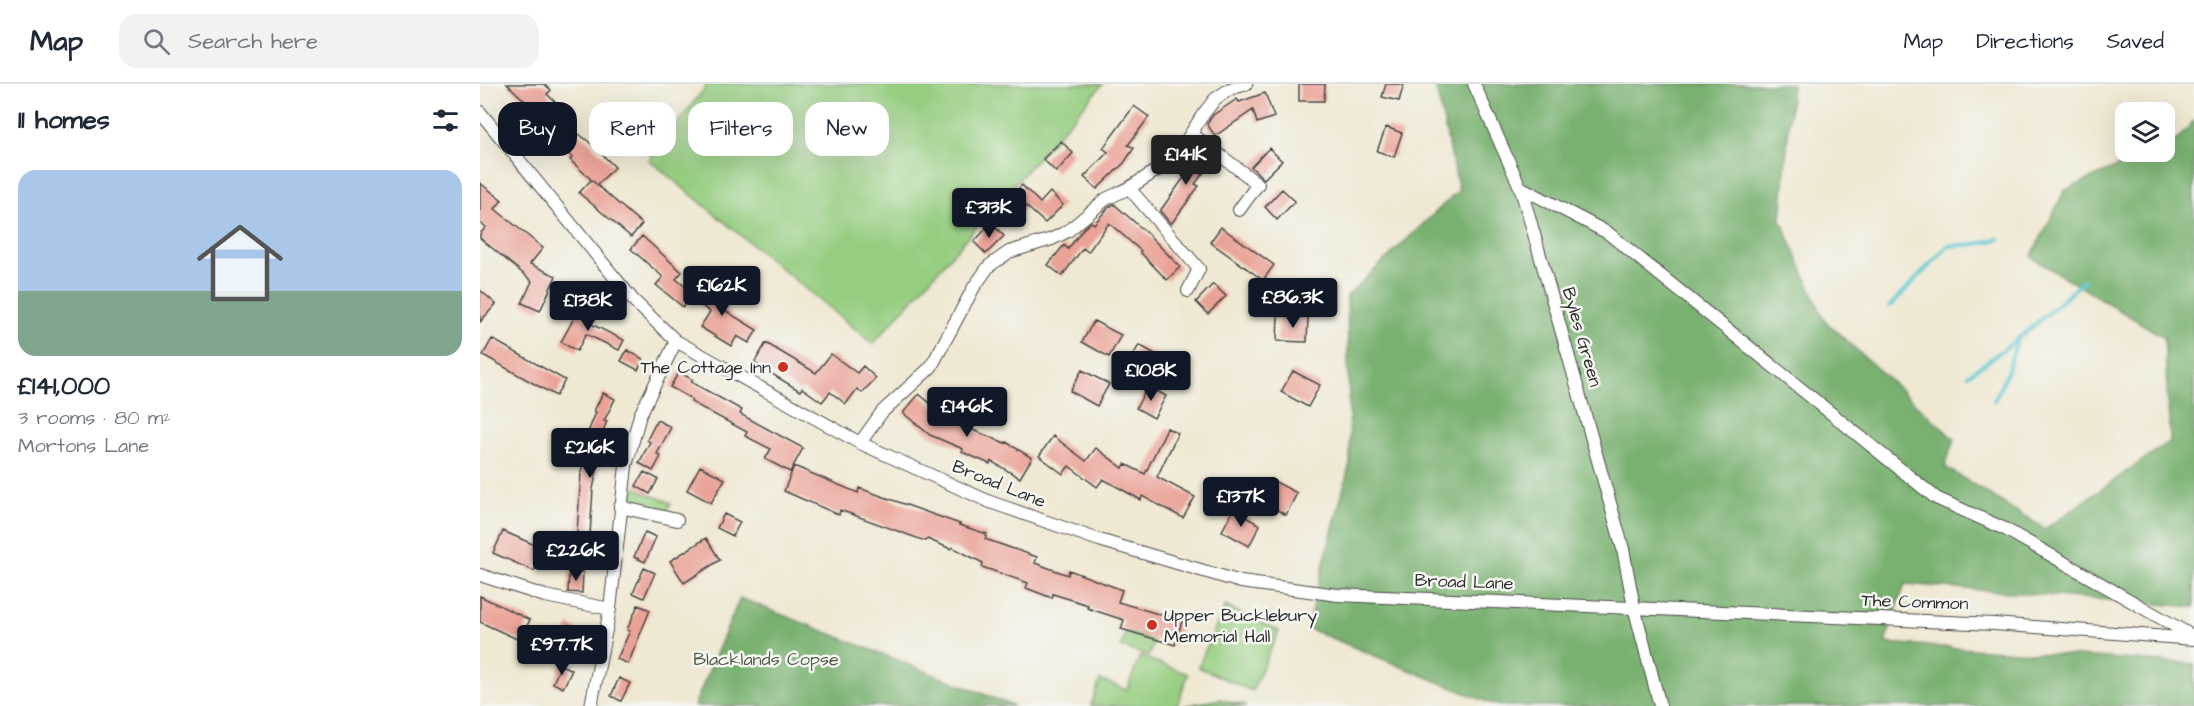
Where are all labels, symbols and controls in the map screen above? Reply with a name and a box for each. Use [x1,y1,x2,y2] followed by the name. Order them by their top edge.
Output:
[119,14,539,68] search box
[30,22,83,61] text: Map
[140,25,173,58] icon: search
[188,26,318,57] text: Search here
[1903,27,1943,56] text: Map
[1976,27,2074,56] text: Directions
[2107,27,2164,56] text: Saved
[18,102,110,138] text: 11 homes
[498,102,577,156] chip: Buy
[589,102,676,156] chip: Rent
[688,102,793,156] chip: Filters
[805,102,889,156] chip: New
[2115,102,2175,162] map controls
[2115,102,2175,162] button: layers
[429,104,462,137] icon: filters
[1144,135,1228,186] pin: £141K
[1165,140,1207,168] text: £141K
[947,188,1031,239] pin: £313K
[966,193,1012,221] text: £313K
[186,209,294,317] icon: home
[680,266,764,317] pin: £162K
[697,271,747,299] text: £162K
[1244,278,1342,329] pin: £86.3K
[546,281,630,332] pin: £138K
[1262,283,1324,311] text: £86.3K
[1555,284,1608,390] street label: Byles Green
[564,286,612,314] text: £138K
[1109,351,1193,402] pin: £108K
[640,355,771,381] place label: The Cottage Inn
[1125,356,1177,384] text: £108K
[776,360,790,374] marker: The Cottage Inn
[18,368,110,404] text: £141,000
[925,387,1009,438] pin: £146K
[941,392,993,420] text: £146K
[18,404,171,432] text: 3 rooms · 80 m²
[548,428,632,479] pin: £216K
[18,432,149,460] text: Mortons Lane
[565,433,615,461] text: £216K
[949,454,1050,514] street label: Broad Lane
[1199,477,1283,528] pin: £137K
[1217,482,1265,510] text: £137K
[534,531,618,582] pin: £226K
[547,536,605,564] text: £226K
[1414,568,1514,596] street label: Broad Lane
[1861,588,1969,616] street label: The Common
[1164,603,1317,649] place label: Upper Bucklebury Memorial Hall
[1145,618,1159,632] marker: Upper Bucklebury Memorial Hall
[513,625,611,676] pin: £97.7K
[531,630,593,658] text: £97.7K
[693,647,839,672] park label: Blacklands Copse

